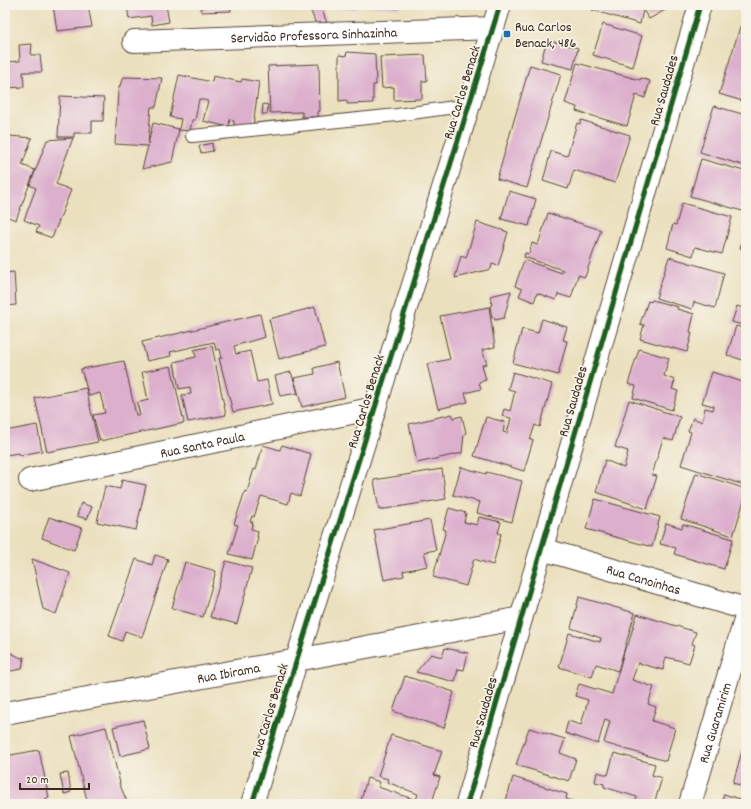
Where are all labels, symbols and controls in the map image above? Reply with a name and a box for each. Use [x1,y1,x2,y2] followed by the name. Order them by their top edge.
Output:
[515,18,576,54] place label: Rua Carlos Benack, 486
[230,23,398,49] street label: Servidão Professora Sinhazinha
[502,29,512,39] marker: Rua Carlos Benack, 486
[439,43,487,142] street label: Rua Carlos Benack
[645,53,685,128] street label: Rua Saudades
[343,352,391,451] street label: Rua Carlos Benack
[554,364,594,439] street label: Rua Saudades
[159,427,247,465] street label: Rua Santa Paula
[603,560,683,601] street label: Rua Canoinhas
[196,659,262,690] street label: Rua Ibirama
[247,661,295,760] street label: Rua Carlos Benack
[464,675,504,750] street label: Rua Saudades
[695,680,738,766] street label: Rua Guaramirim
[20,765,89,791] scale bar
[26,772,49,789] text: 20 m

